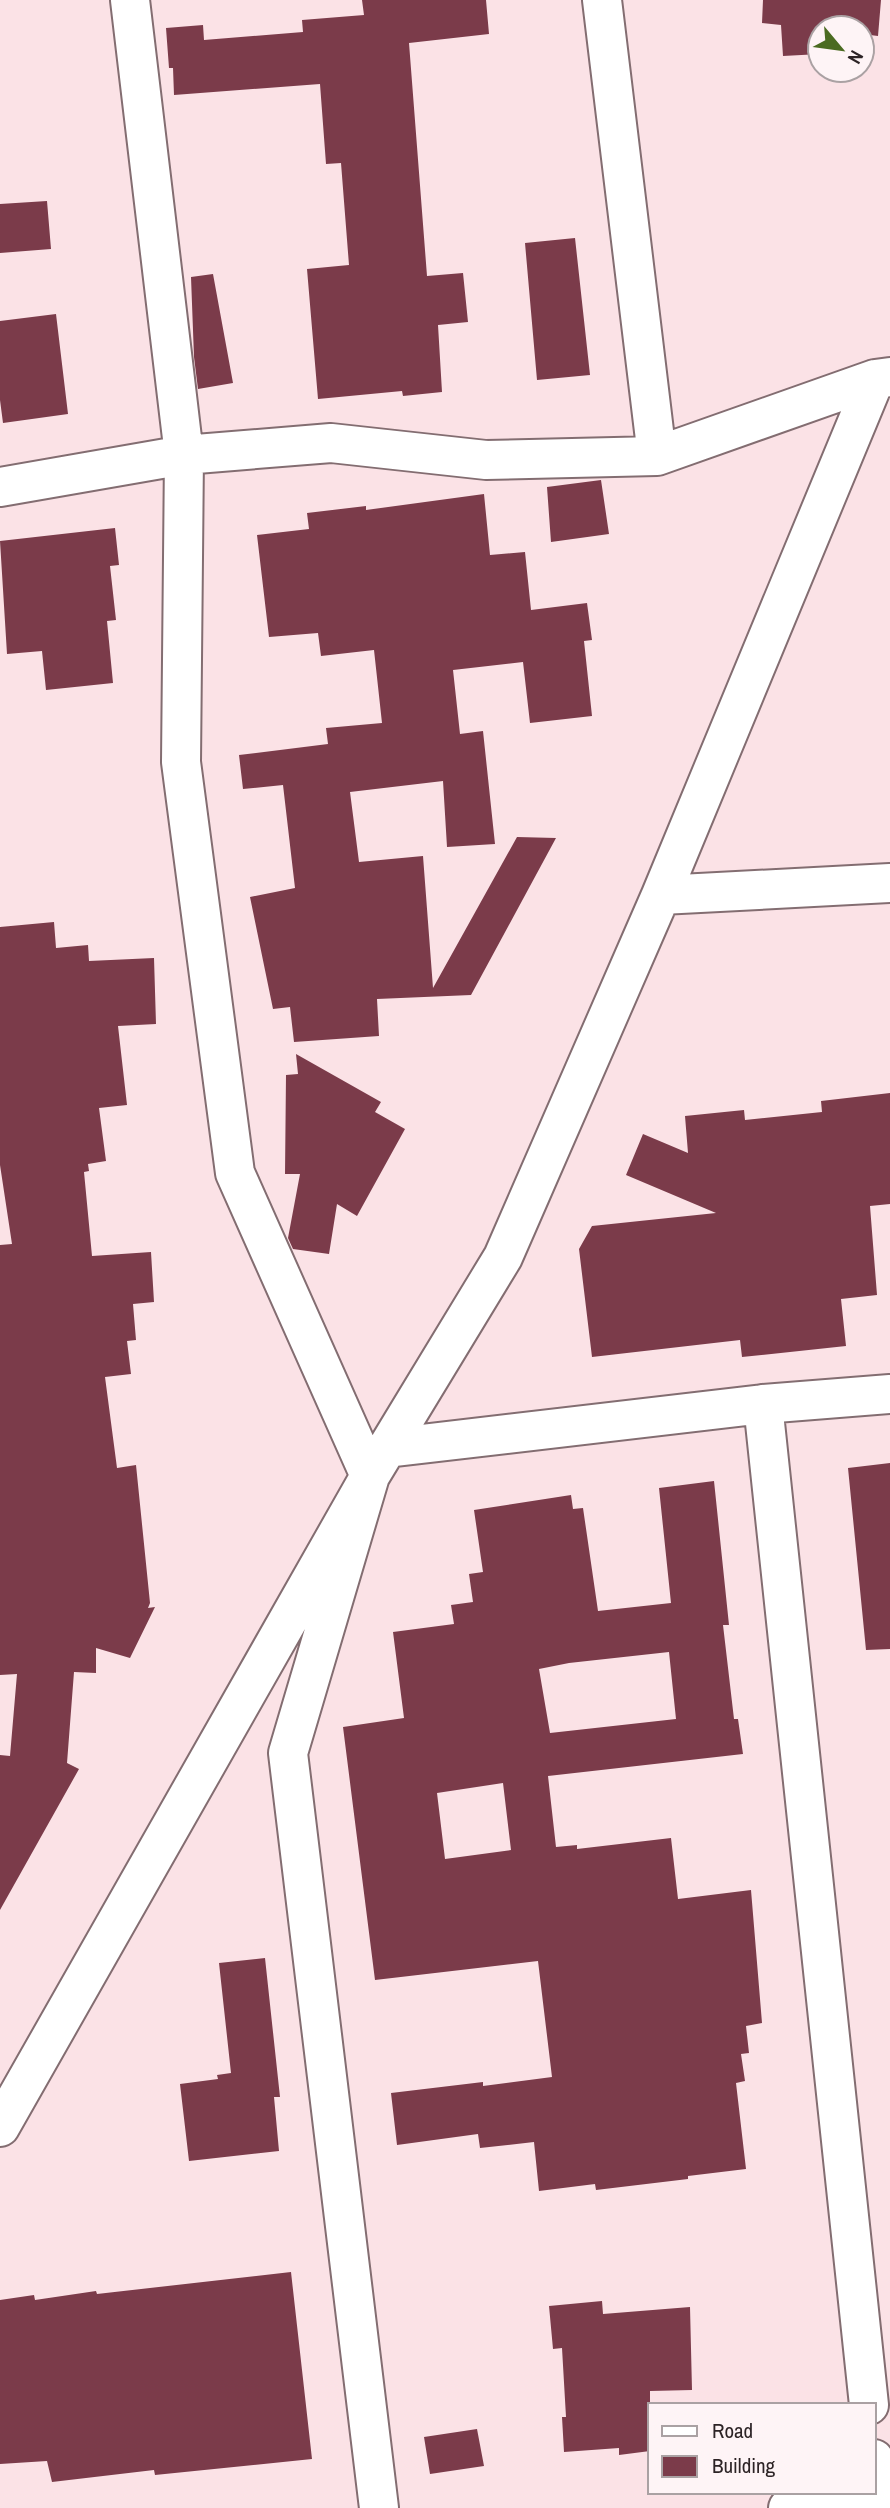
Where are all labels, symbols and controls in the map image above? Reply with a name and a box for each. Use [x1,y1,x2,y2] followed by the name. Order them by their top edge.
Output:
[806,14,876,84] north arrow
[842,46,870,68] text: N
[648,2403,876,2494] legend
[712,2416,753,2445] text: Road
[712,2451,776,2480] text: Building

